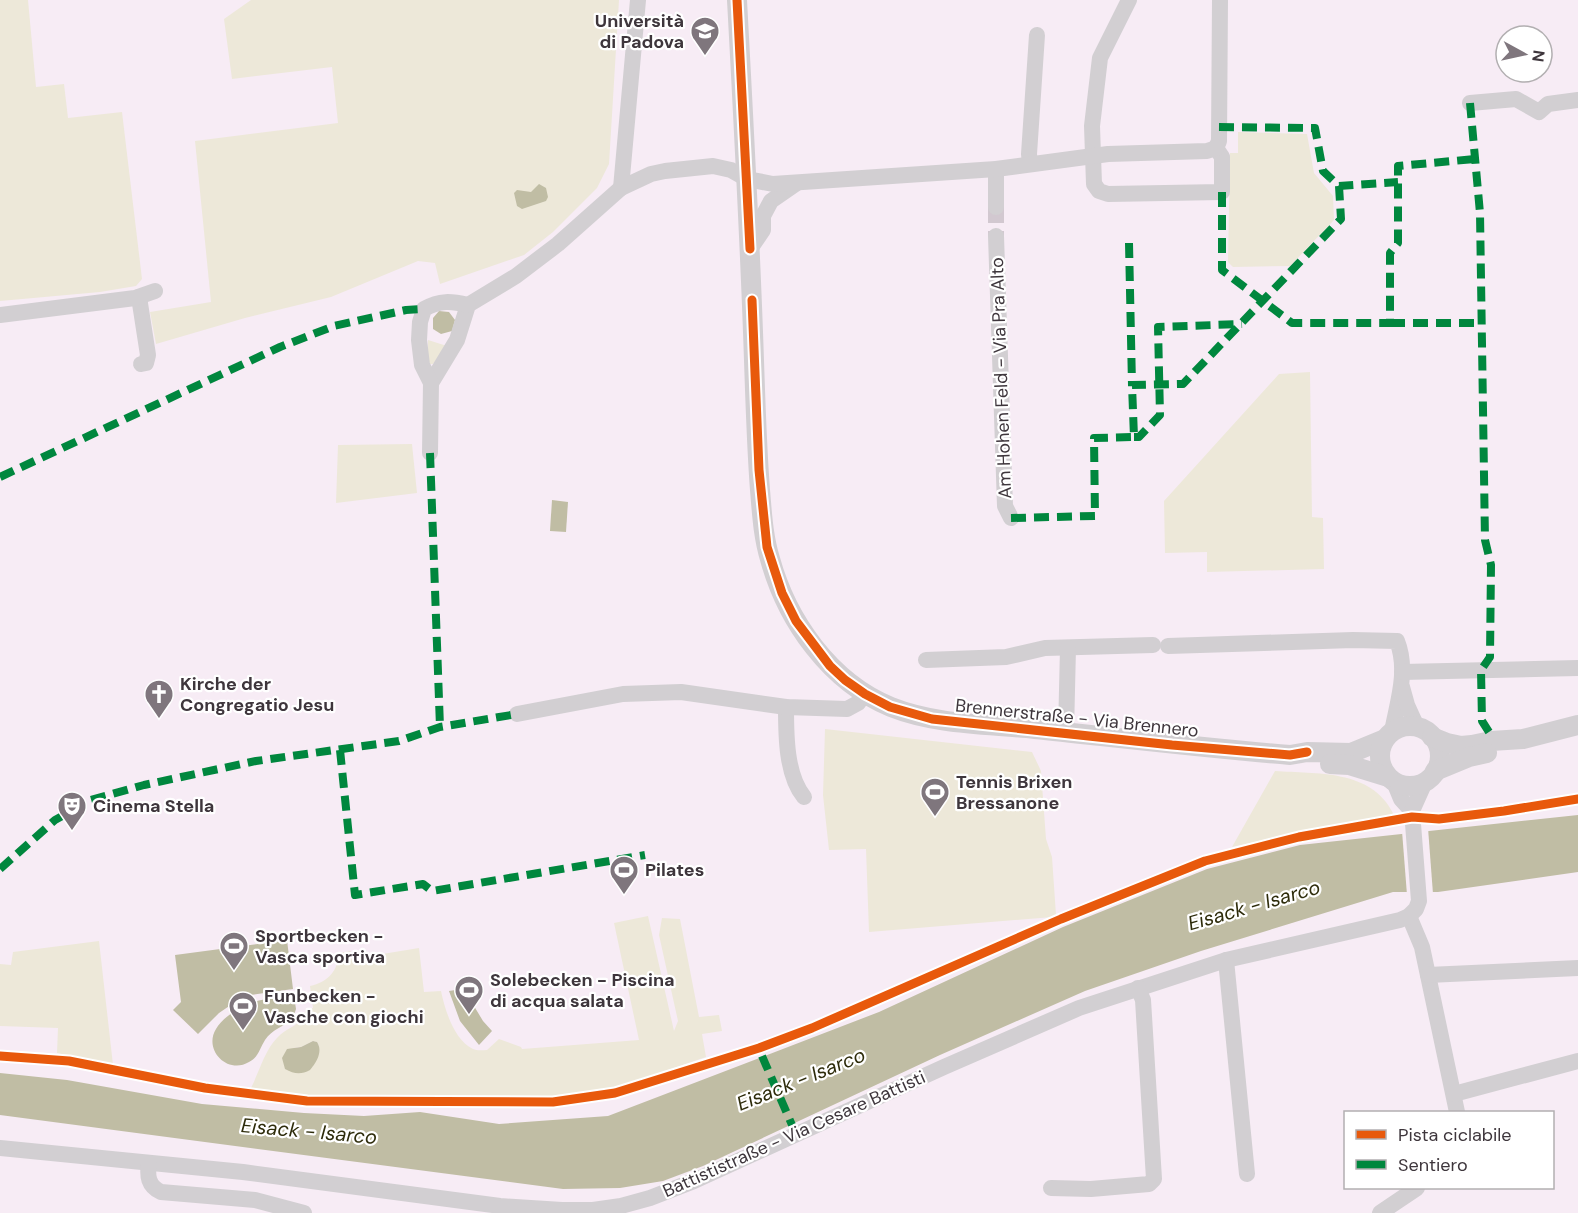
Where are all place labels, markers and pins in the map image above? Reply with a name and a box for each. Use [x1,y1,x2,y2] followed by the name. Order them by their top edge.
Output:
[595,9,684,54] place label: Università di Padova
[689,15,721,57] school or university icon: Università di Padova
[180,672,334,717] place label: Kirche der Congregatio Jesu
[143,678,175,720] church icon: Kirche der Congregatio Jesu
[956,770,1072,815] place label: Tennis Brixen Bressanone
[919,776,951,818] sports icon: Tennis Brixen Bressanone
[56,790,88,832] theatre icon: Cinema Stella
[93,794,214,818] place label: Cinema Stella
[608,854,640,896] sports icon: Pilates
[645,858,704,882] place label: Pilates
[255,924,385,969] place label: Sportbecken - Vasca sportiva
[218,930,250,972] sports icon: Sportbecken - Vasca sportiva
[490,968,675,1013] place label: Solebecken - Piscina di acqua salata
[453,974,485,1016] sports icon: Solebecken - Piscina di acqua salata
[264,984,424,1029] place label: Funbecken - Vasche con giochi
[227,990,259,1032] sports icon: Funbecken - Vasche con giochi

